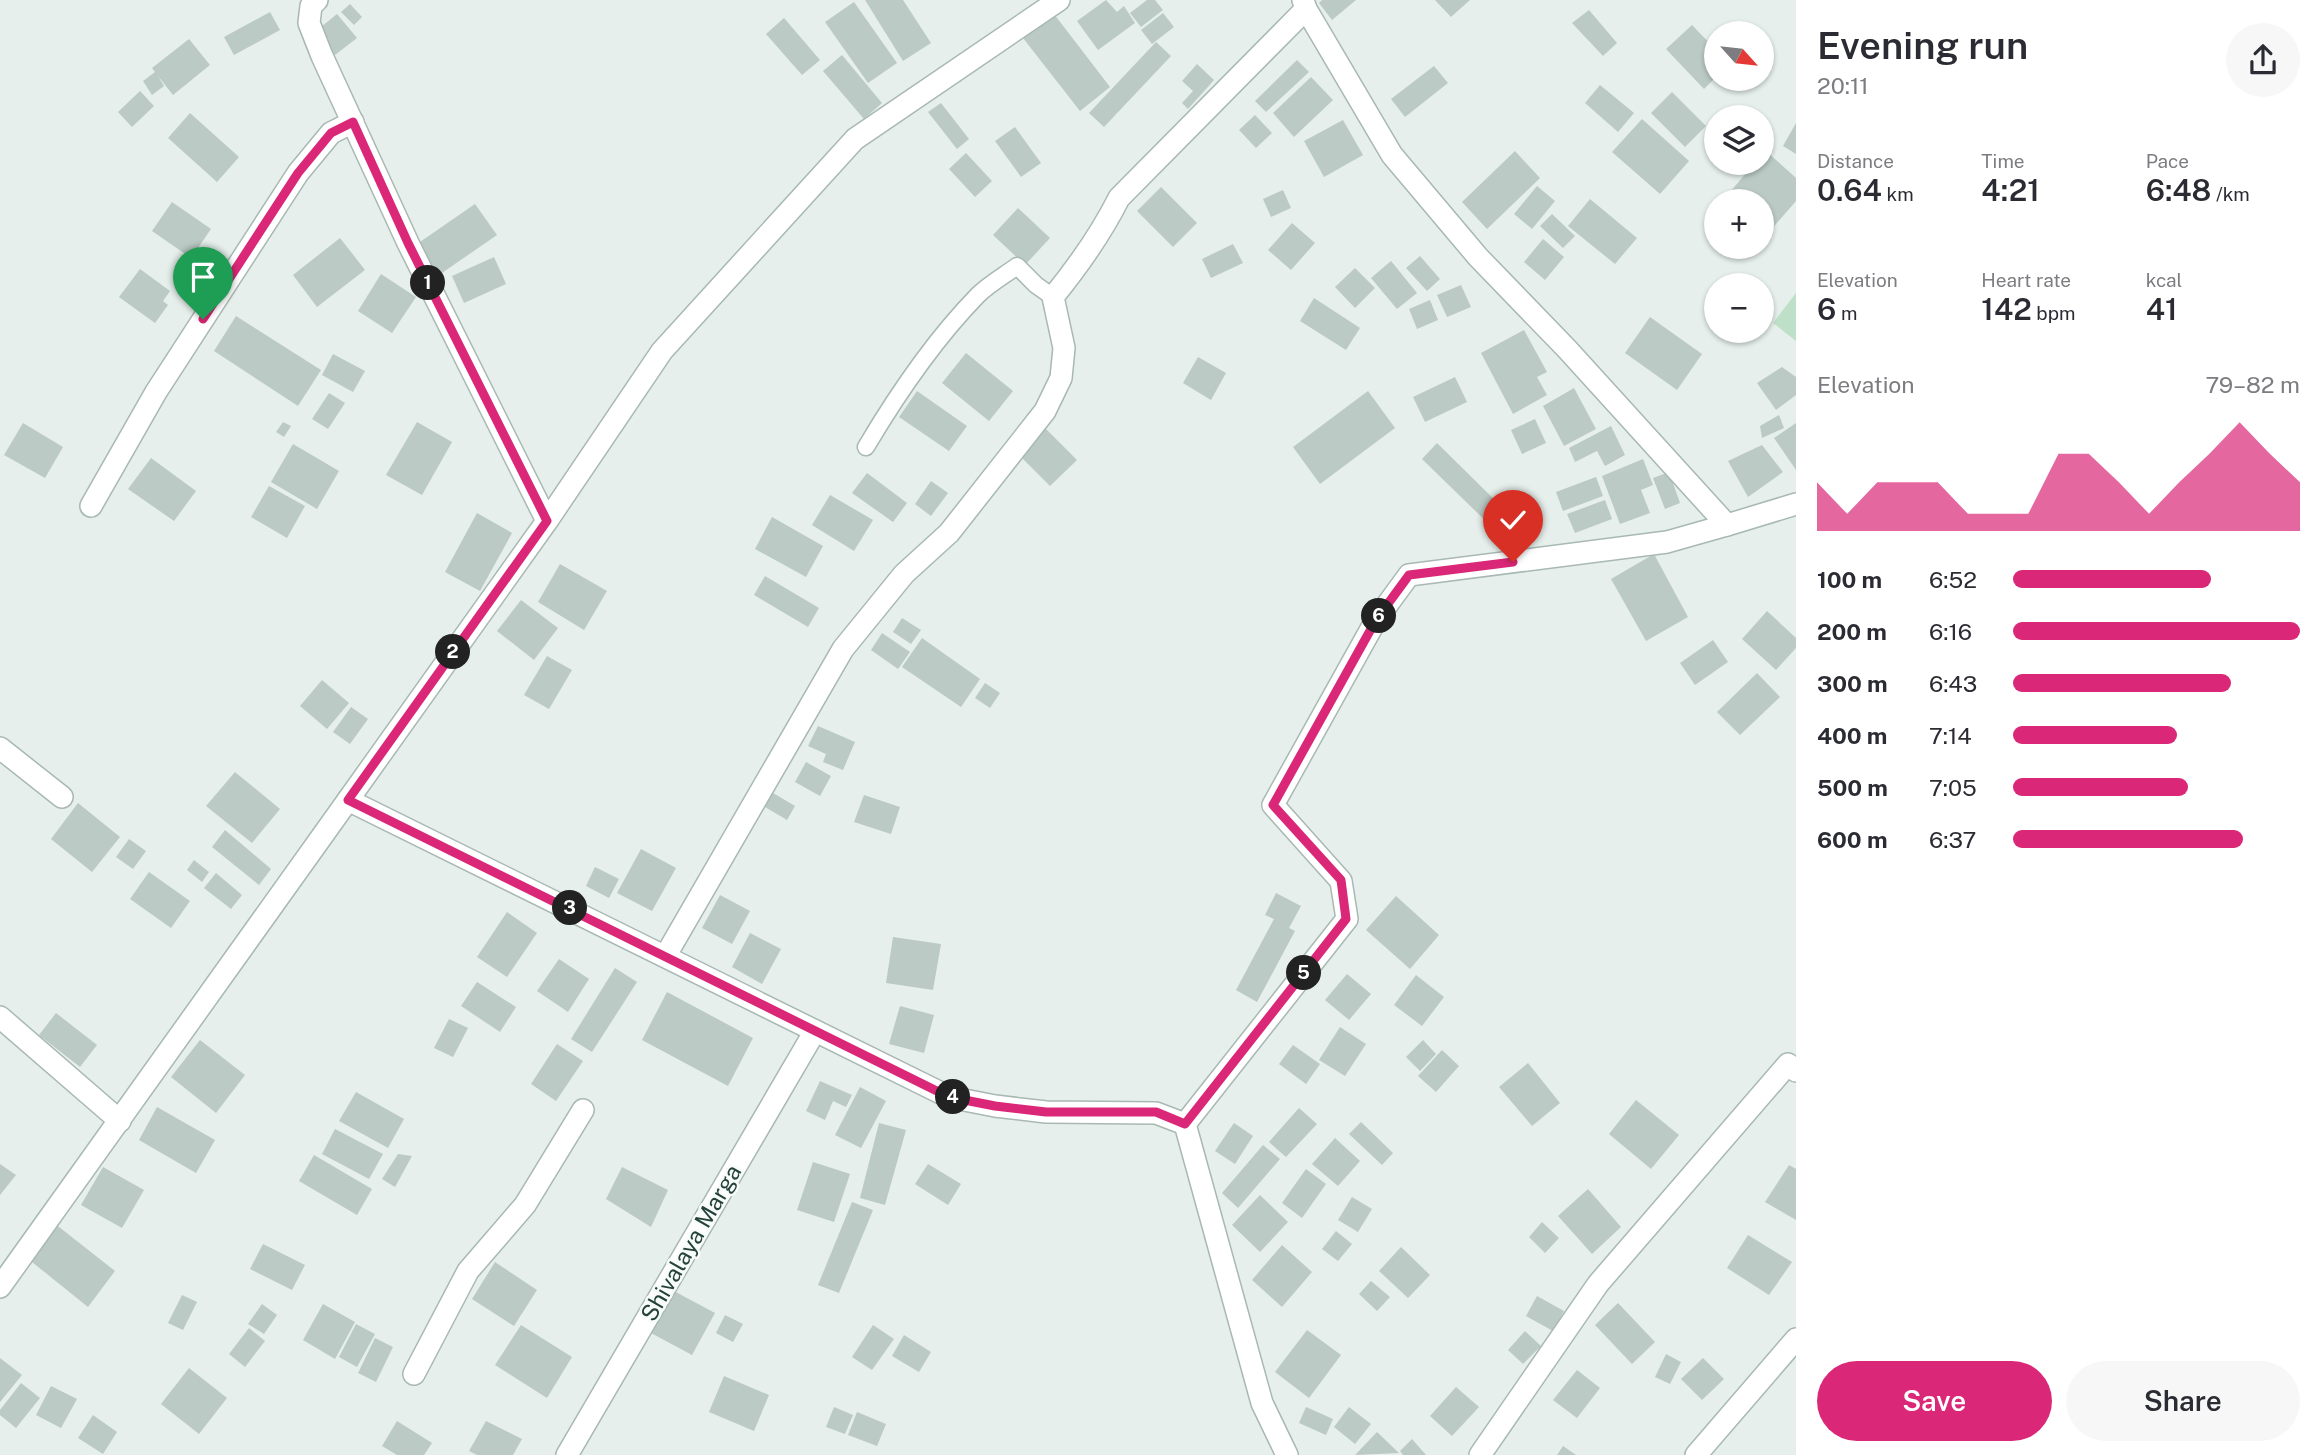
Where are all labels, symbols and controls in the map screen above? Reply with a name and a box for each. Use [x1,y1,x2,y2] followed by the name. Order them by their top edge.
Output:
[1704,21,1774,91] north arrow
[1704,21,1774,343] map controls
[1817,23,2028,68] text: Evening run
[2226,23,2300,97] button: share
[1817,72,1869,99] text: 20:11
[1704,105,1774,175] button: layers
[1817,150,1894,172] text: Distance
[1981,150,2025,172] text: Time
[2146,150,2189,172] text: Pace
[1817,172,1882,208] text: 0.64
[1981,172,2040,208] text: 4:21
[2146,172,2211,208] text: 6:48
[1882,183,1914,205] text: km
[2211,183,2250,205] text: /km
[1704,189,1774,259] button: +
[173,247,233,319] pin
[184,258,222,296] icon: arrive
[410,266,446,300] pin: 1
[1817,269,1898,291] text: Elevation
[1981,269,2071,291] text: Heart rate
[2146,269,2182,291] text: kcal
[423,271,432,293] text: 1
[1704,273,1774,343] button: −
[1817,291,1836,327] text: 6
[1981,291,2032,327] text: 142
[2146,291,2178,327] text: 41
[1836,302,1857,324] text: m
[2032,302,2075,324] text: bpm
[1817,371,1915,398] text: Elevation
[2205,371,2300,398] text: 79–82 m
[1483,490,1543,562] pin
[1494,501,1532,539] icon: check
[1817,566,1882,593] text: 100 m
[1929,566,1977,593] text: 6:52
[1362,598,1396,634] pin: 6
[1372,604,1385,626] text: 6
[1817,618,1887,645] text: 200 m
[1929,618,1972,645] text: 6:16
[435,634,470,670] pin: 2
[446,640,459,662] text: 2
[1817,670,1888,697] text: 300 m
[1929,670,1977,697] text: 6:43
[1817,722,1887,749] text: 400 m
[1929,722,1972,749] text: 7:14
[1817,774,1888,801] text: 500 m
[1929,774,1977,801] text: 7:05
[1817,826,1887,853] text: 600 m
[1929,826,1976,853] text: 6:37
[552,890,588,926] pin: 3
[563,896,576,918] text: 3
[1286,956,1322,990] pin: 5
[1297,961,1310,983] text: 5
[936,1080,970,1114] pin: 4
[946,1085,959,1107] text: 4
[635,1160,746,1326] street label: Shivalaya Marga
[1817,1361,2052,1441] button: Save
[2066,1361,2300,1441] button: Share

